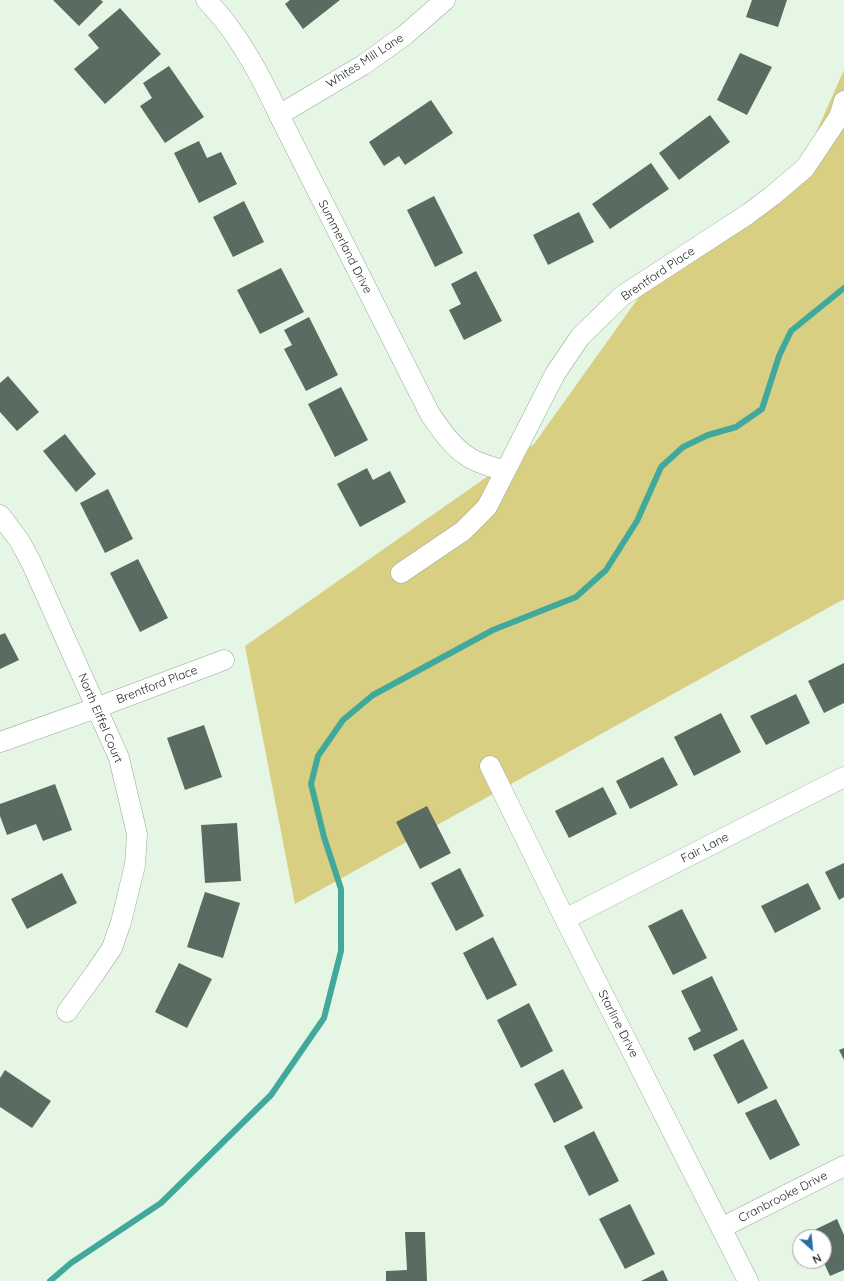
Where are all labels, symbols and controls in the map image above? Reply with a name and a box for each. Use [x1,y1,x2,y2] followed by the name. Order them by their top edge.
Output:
[324,31,406,91] street label: Whites Mill Lane
[315,198,375,296] street label: Summerland Drive
[618,244,698,304] street label: Brentford Place
[114,663,200,707] street label: Brentford Place
[75,671,125,765] street label: North Eiffel Court
[679,830,731,866] street label: Fair Lane
[595,988,641,1060] street label: Starline Drive
[736,1168,830,1226] street label: Cranbrooke Drive
[792,1229,832,1269] north arrow
[810,1251,824,1267] text: N

